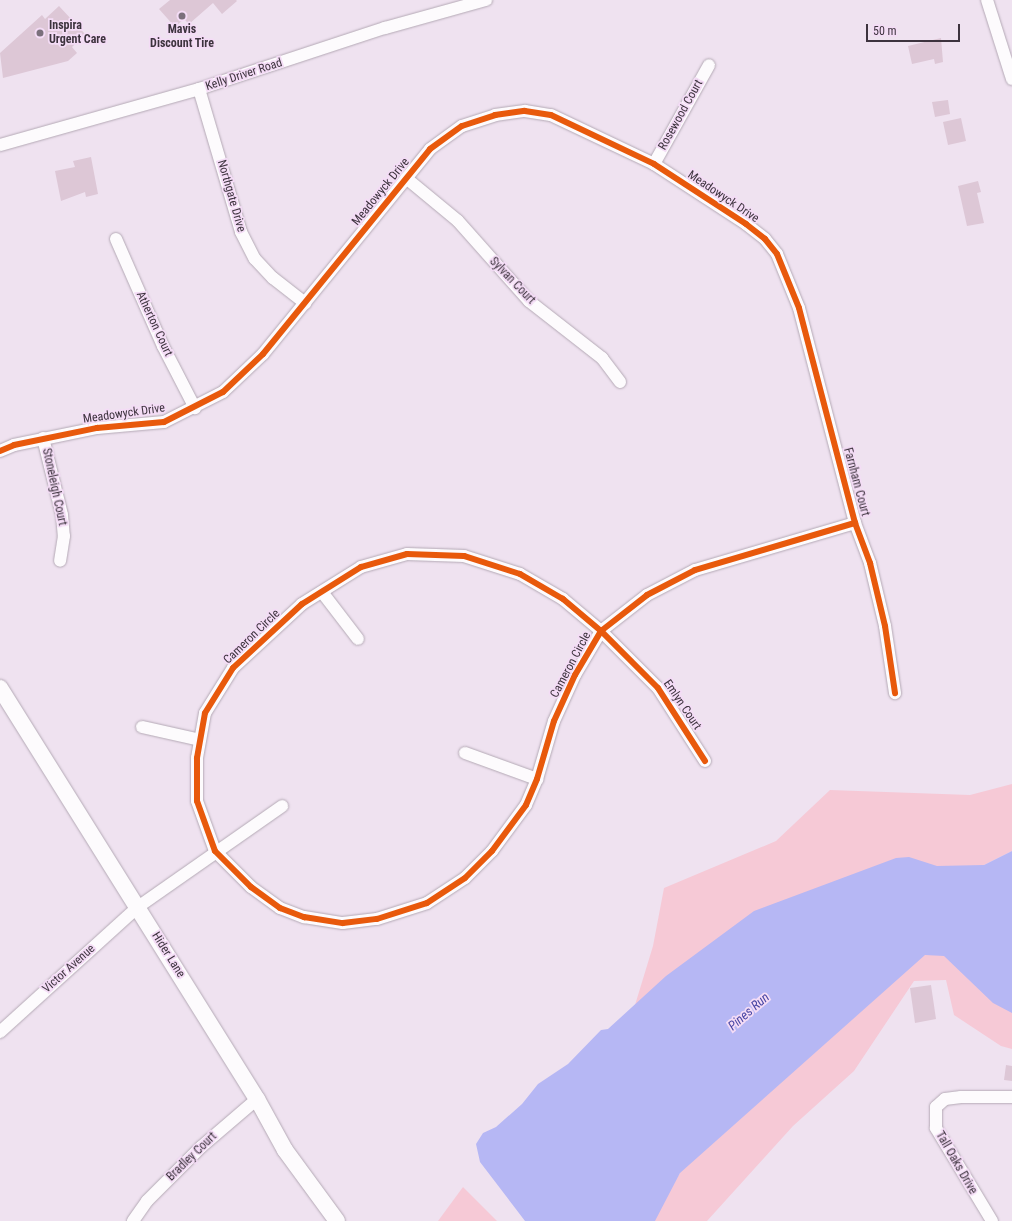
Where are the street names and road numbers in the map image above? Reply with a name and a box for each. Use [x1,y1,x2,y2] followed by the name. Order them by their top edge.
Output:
[204,56,284,94] street label: Kelly Driver Road
[656,77,706,153] street label: Rosewood Court
[349,155,413,229] street label: Meadowyck Drive
[214,158,248,234] street label: Northgate Drive
[685,168,761,226] street label: Meadowyck Drive
[486,255,538,307] street label: Sylvan Court
[133,289,175,359] street label: Atherton Court
[82,401,166,427] street label: Meadowyck Drive
[840,446,872,518] street label: Farnham Court
[39,447,69,527] street label: Stoneleigh Court
[221,607,283,667] street label: Cameron Circle
[548,630,594,700] street label: Cameron Circle
[660,677,704,733] street label: Emlyn Court
[148,930,188,980] street label: Hider Lane
[40,942,98,996] street label: Victor Avenue
[932,1129,980,1197] street label: Tall Oaks Drive
[164,1130,220,1184] street label: Bradley Court

